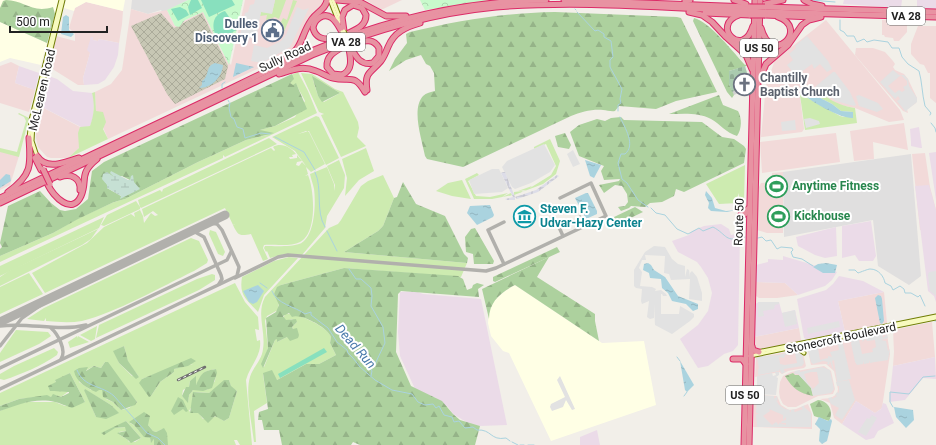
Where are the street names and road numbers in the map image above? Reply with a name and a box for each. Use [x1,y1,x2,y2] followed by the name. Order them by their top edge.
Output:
[887,7,925,25] road number: VA 28
[327,33,365,51] road number: VA 28
[257,39,313,75] street label: Sully Road
[740,39,778,57] road number: US 50
[26,48,58,132] street label: McLearen Road
[731,198,747,246] street label: Route 50
[785,320,897,356] street label: Stonecroft Boulevard
[726,386,764,404] road number: US 50

